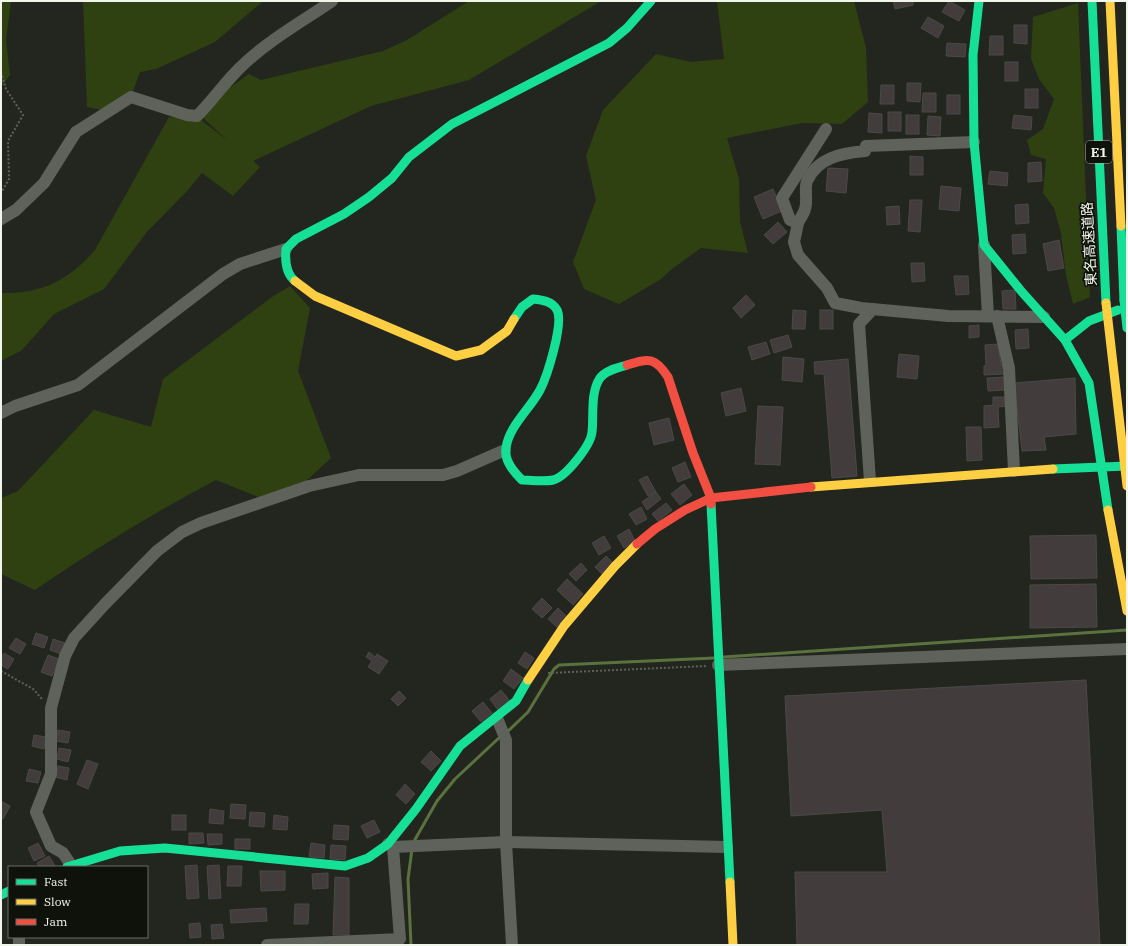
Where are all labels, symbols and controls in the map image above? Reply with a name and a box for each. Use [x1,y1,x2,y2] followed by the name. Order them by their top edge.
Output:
[1086,141,1112,163] road number: E1
[1078,202,1100,286] street label: 東名高速道路
[8,866,148,938] legend
[44,874,68,889] text: Fast
[44,894,71,909] text: Slow
[44,914,68,929] text: Jam

